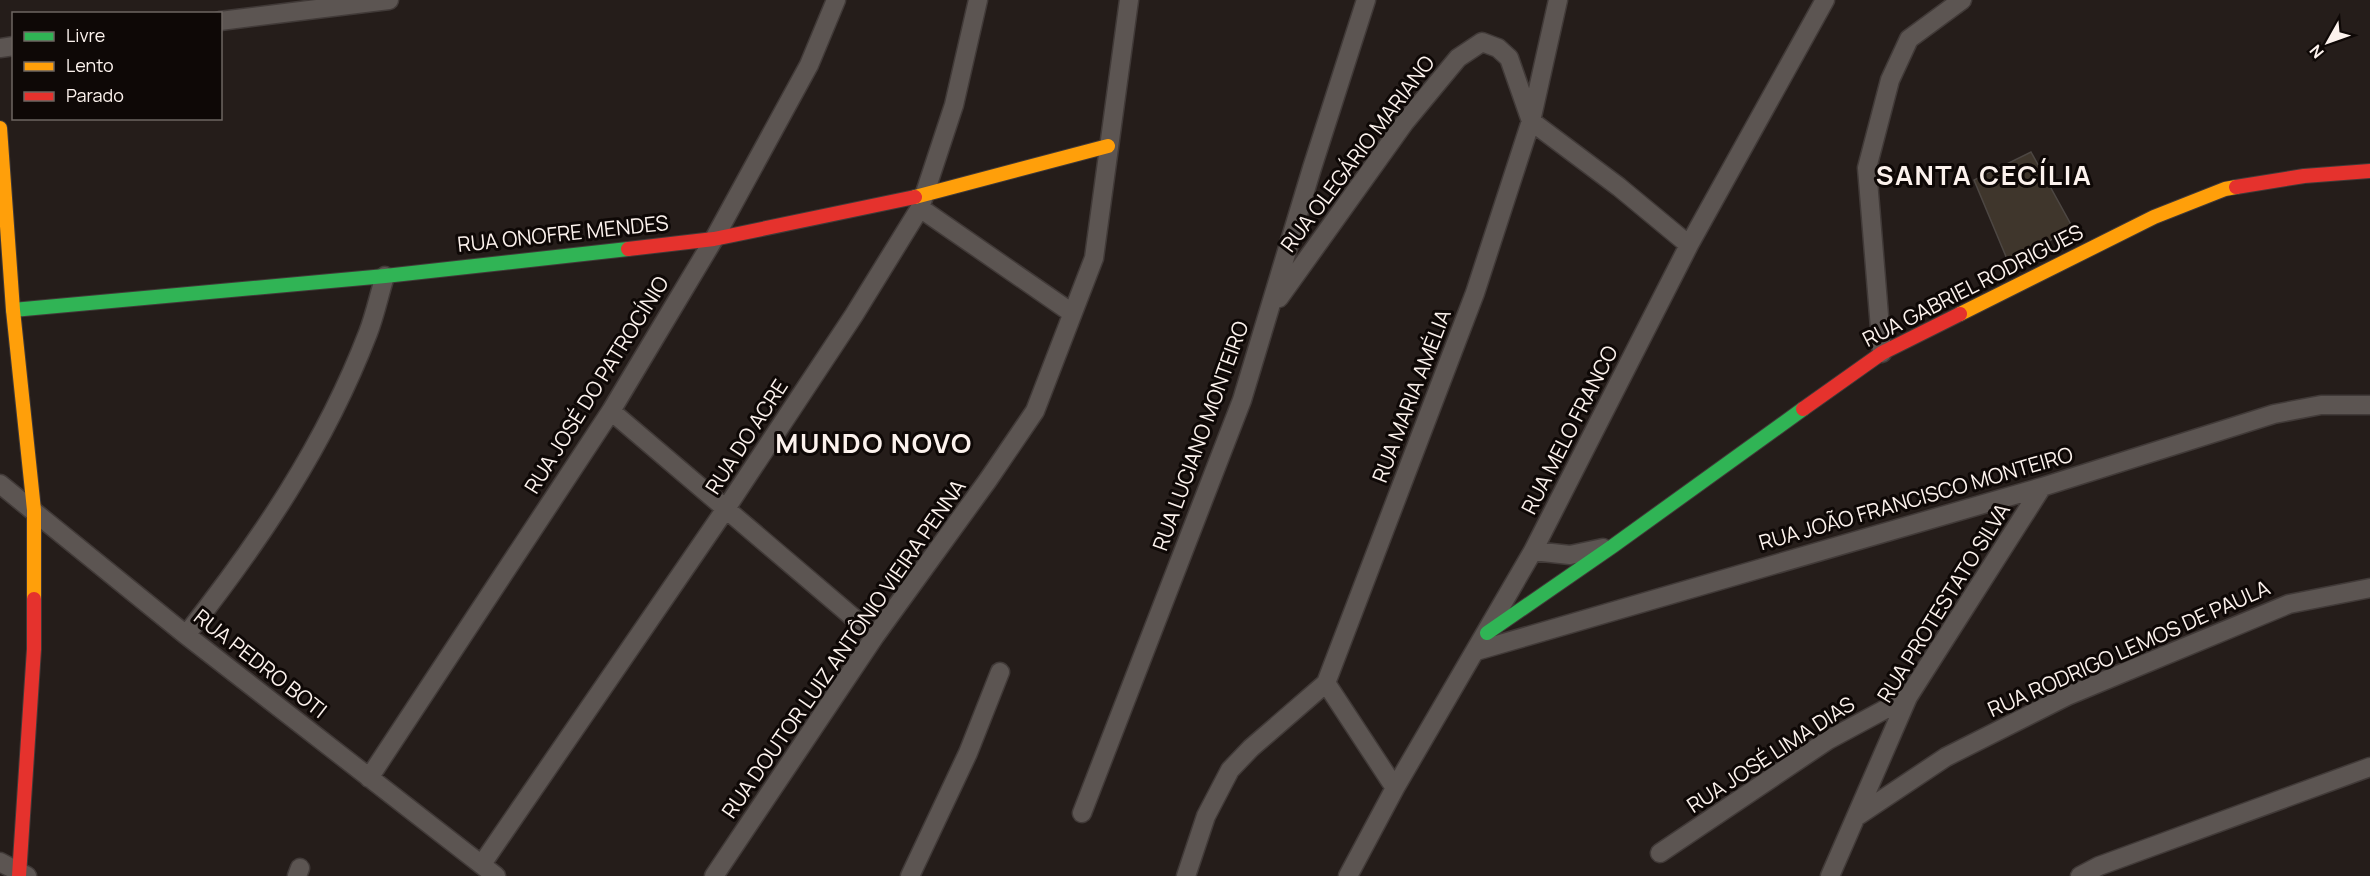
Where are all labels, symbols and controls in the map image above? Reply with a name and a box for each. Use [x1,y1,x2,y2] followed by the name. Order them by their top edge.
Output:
[12,12,222,120] legend
[2298,12,2358,72] north arrow
[66,23,105,47] text: Livre
[2304,40,2329,63] text: N
[1274,49,1440,257] street label: RUA OLEGÁRIO MARIANO
[66,53,114,77] text: Lento
[66,83,124,107] text: Parado
[1876,156,2092,193] district label: SANTA CECÍLIA
[456,208,670,258] street label: RUA ONOFRE MENDES
[1857,217,2088,353] street label: RUA GABRIEL RODRIGUES
[518,270,675,499] street label: RUA JOSÉ DO PATROCÍNIO
[1365,305,1457,486] street label: RUA MARIA AMÉLIA
[1145,317,1255,554] street label: RUA LUCIANO MONTEIRO
[1514,340,1624,519] street label: RUA MELO FRANCO
[699,374,794,499] street label: RUA DO ACRE
[775,424,973,461] district label: MUNDO NOVO
[1755,440,2076,556] street label: RUA JOÃO FRANCISCO MONTEIRO
[715,474,972,823] street label: RUA DOUTOR LUIZ ANTÔNIO VIEIRA PENNA
[1870,498,2016,707] street label: RUA PROTESTATO SILVA
[1983,573,2274,723] street label: RUA RODRIGO LEMOS DE PAULA
[188,603,333,724] street label: RUA PEDRO BOTI
[1681,689,1860,819] street label: RUA JOSÉ LIMA DIAS

